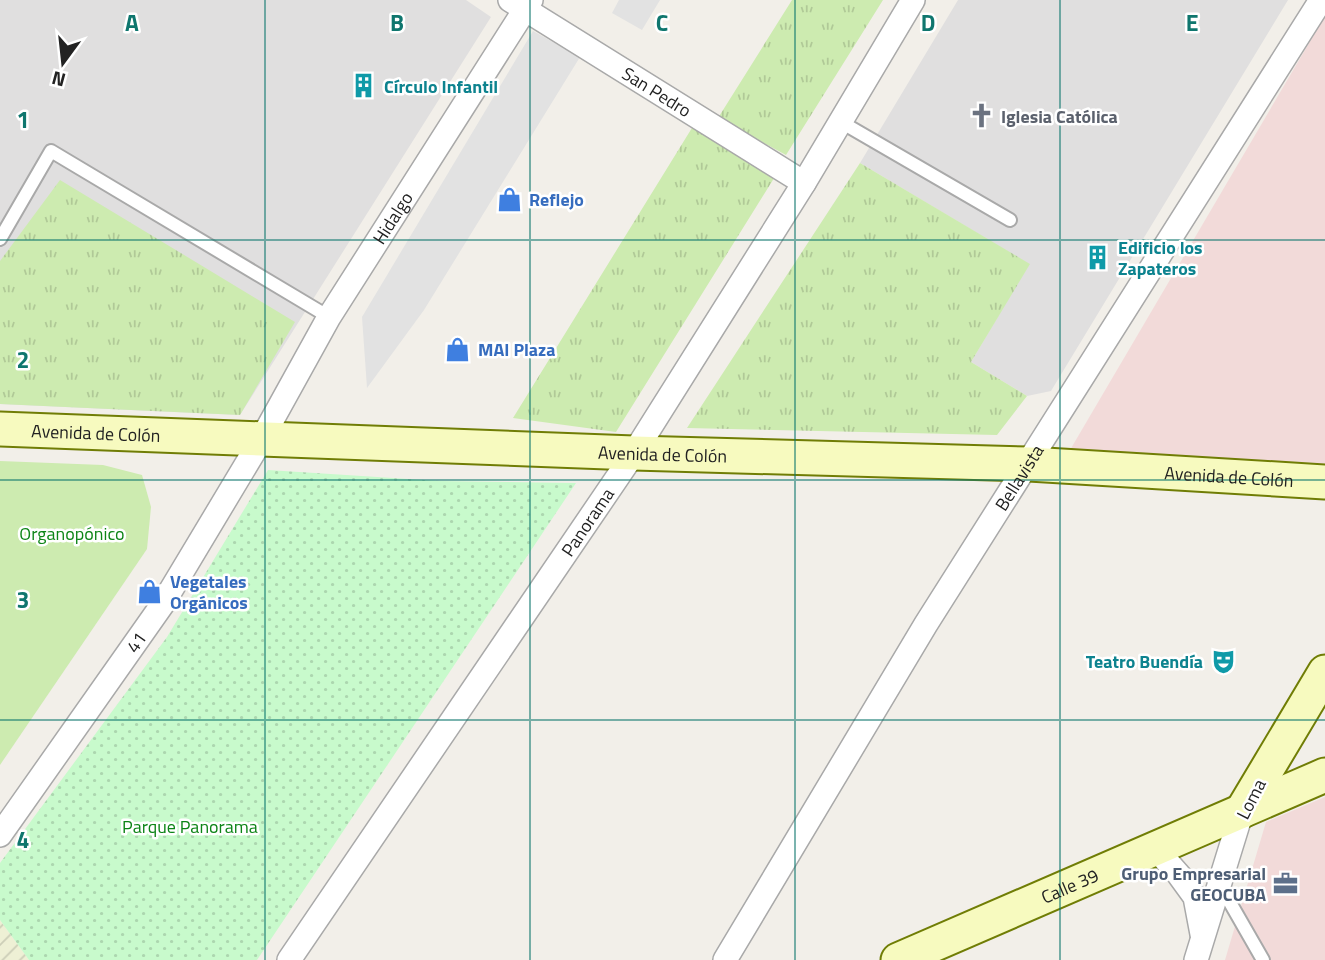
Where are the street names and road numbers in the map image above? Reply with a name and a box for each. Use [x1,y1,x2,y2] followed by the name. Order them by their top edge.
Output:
[617,60,697,123] street label: San Pedro
[365,186,419,249] street label: Hidalgo
[31,417,161,449] street label: Avenida de Colón
[597,438,728,469] street label: Avenida de Colón
[988,439,1050,516] street label: Bellavista
[1164,459,1294,494] street label: Avenida de Colón
[554,482,620,562] street label: Panorama
[119,626,153,658] street label: 41
[1229,774,1273,824] street label: Loma
[1036,861,1103,910] street label: Calle 39

